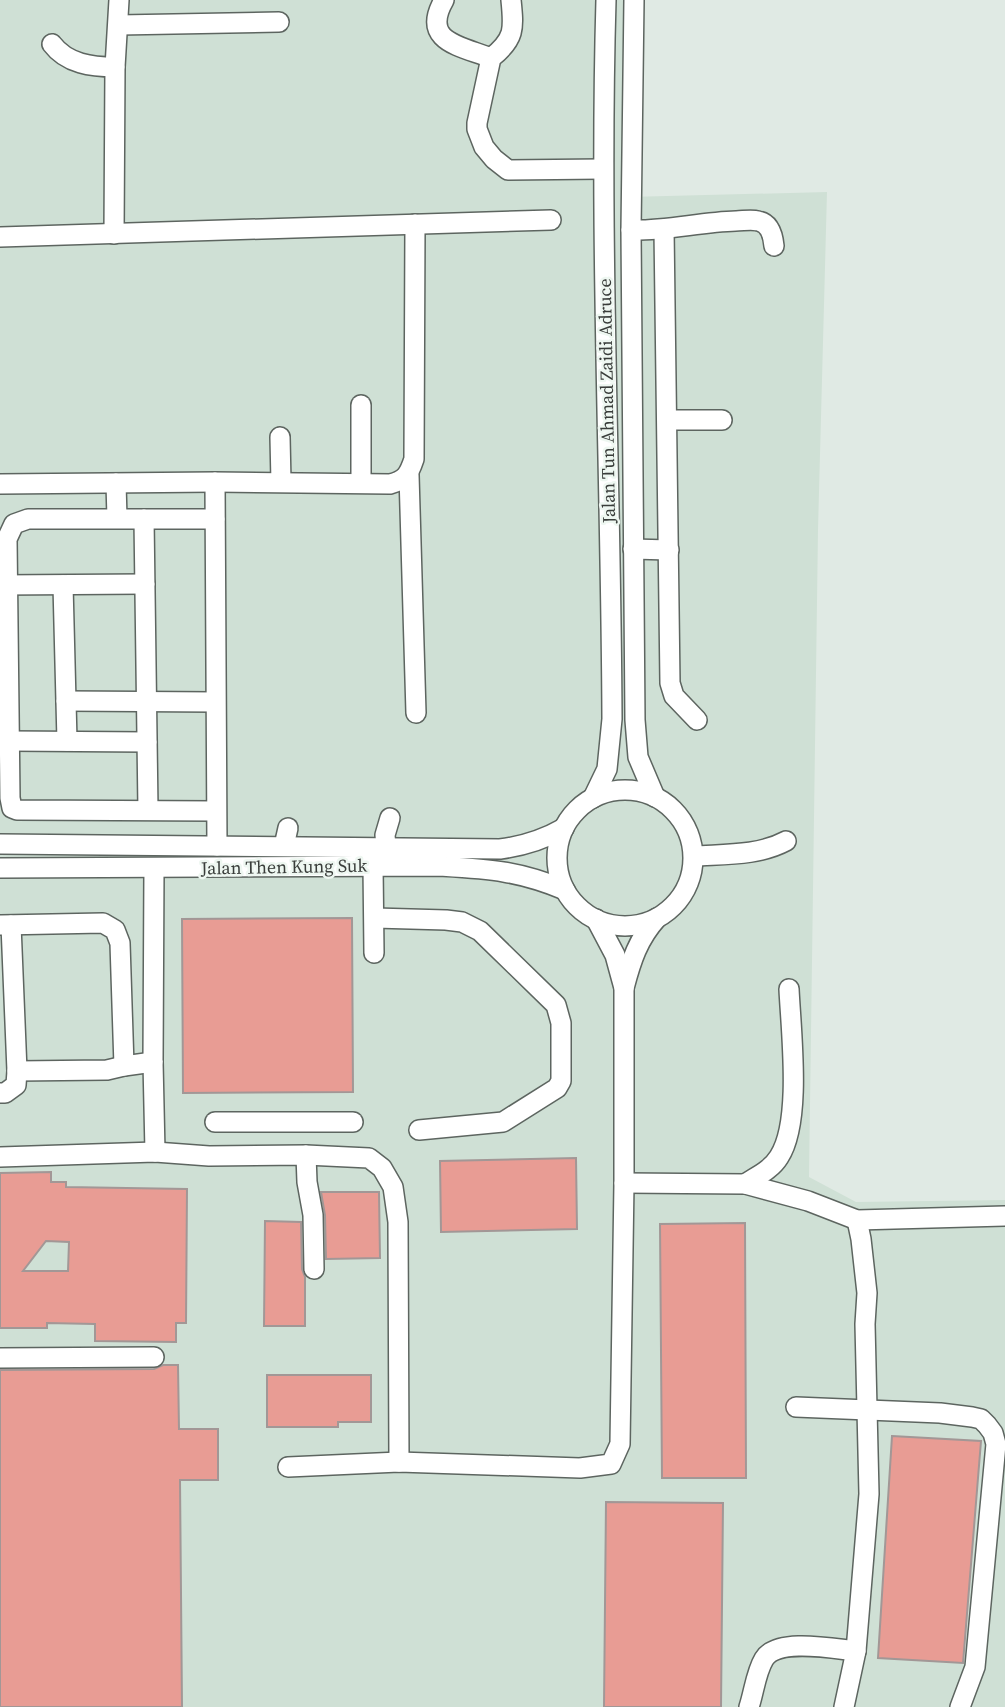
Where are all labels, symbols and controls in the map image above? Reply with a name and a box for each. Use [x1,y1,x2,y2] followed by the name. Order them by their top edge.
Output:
[592,278,621,525] street label: Jalan Tun Ahmad Zaidi Adruce
[200,853,368,880] street label: Jalan Then Kung Suk

